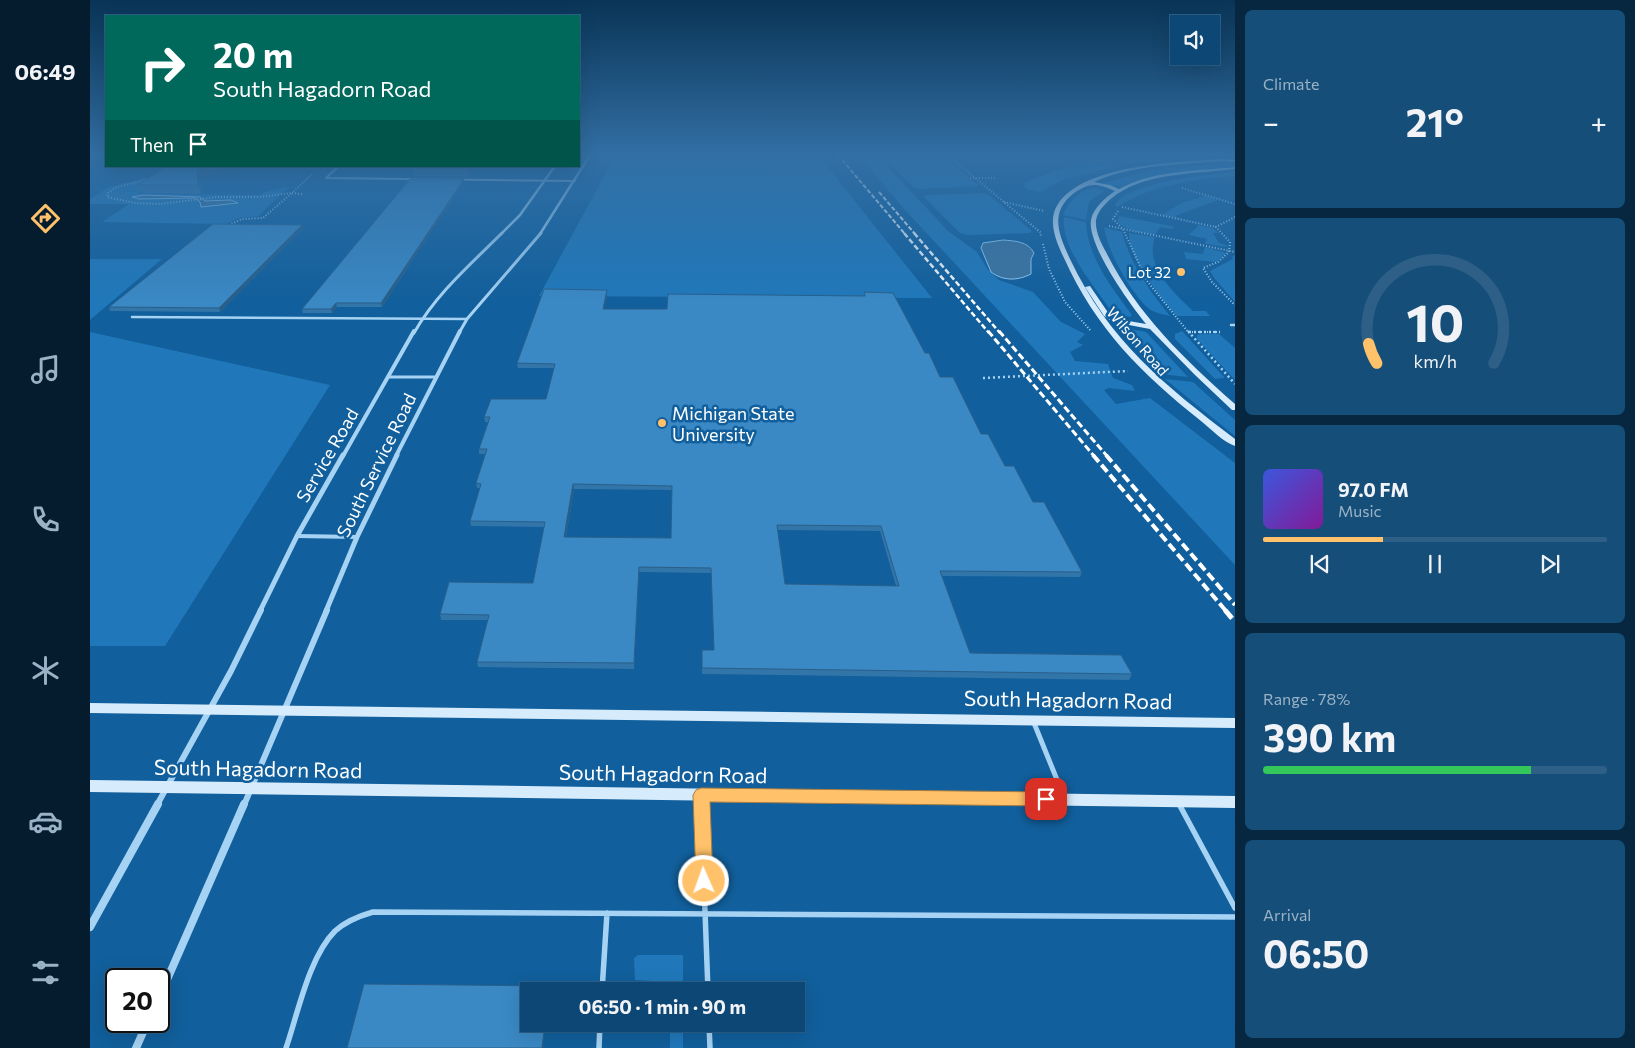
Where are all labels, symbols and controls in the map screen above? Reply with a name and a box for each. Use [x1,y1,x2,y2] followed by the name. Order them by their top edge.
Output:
[1170,15,1220,65] map controls
[1170,15,1220,65] button: sound
[213,32,293,75] text: 20 m
[130,35,195,100] icon: right
[14,58,76,85] text: 06:49
[1263,74,1319,93] text: Climate
[213,75,431,102] text: South Hagadorn Road
[1406,98,1464,145] text: 21°
[1263,105,1279,139] text: −
[1591,105,1607,139] text: +
[184,130,212,158] icon: arrive
[130,133,174,156] text: Then
[28,201,63,236] icon: directions
[1128,263,1171,281] place label: Lot 32
[1175,266,1187,278] marker: Lot 32
[1406,289,1464,353] text: 10
[1103,303,1173,379] street label: Wilson Road
[1413,350,1457,372] text: km/h
[28,352,63,387] icon: music
[332,389,420,541] street label: South Service Road
[672,402,794,445] place label: Michigan State University
[291,404,363,506] street label: Service Road
[656,417,668,429] marker: Michigan State University
[1338,478,1409,501] text: 97.0 FM
[1338,501,1382,520] text: Music
[28,502,63,537] icon: phone
[1306,550,1334,578] icon: previous
[1421,550,1449,578] icon: pause
[1536,550,1564,578] icon: next
[28,653,63,688] icon: climate
[964,685,1172,713] street label: South Hagadorn Road
[1263,689,1350,708] text: Range · 78%
[1263,713,1396,760] text: 390 km
[154,754,362,782] street label: South Hagadorn Road
[559,759,767,787] street label: South Hagadorn Road
[1025,778,1067,820] pin
[1032,785,1060,813] icon: arrive
[28,804,63,839] icon: car
[677,854,729,906] position arrow
[1263,905,1311,924] text: Arrival
[1263,929,1369,976] text: 06:50
[28,955,63,990] icon: filters
[105,968,170,1033] speed limit sign: 20
[579,995,746,1018] text: 06:50 · 1 min · 90 m

